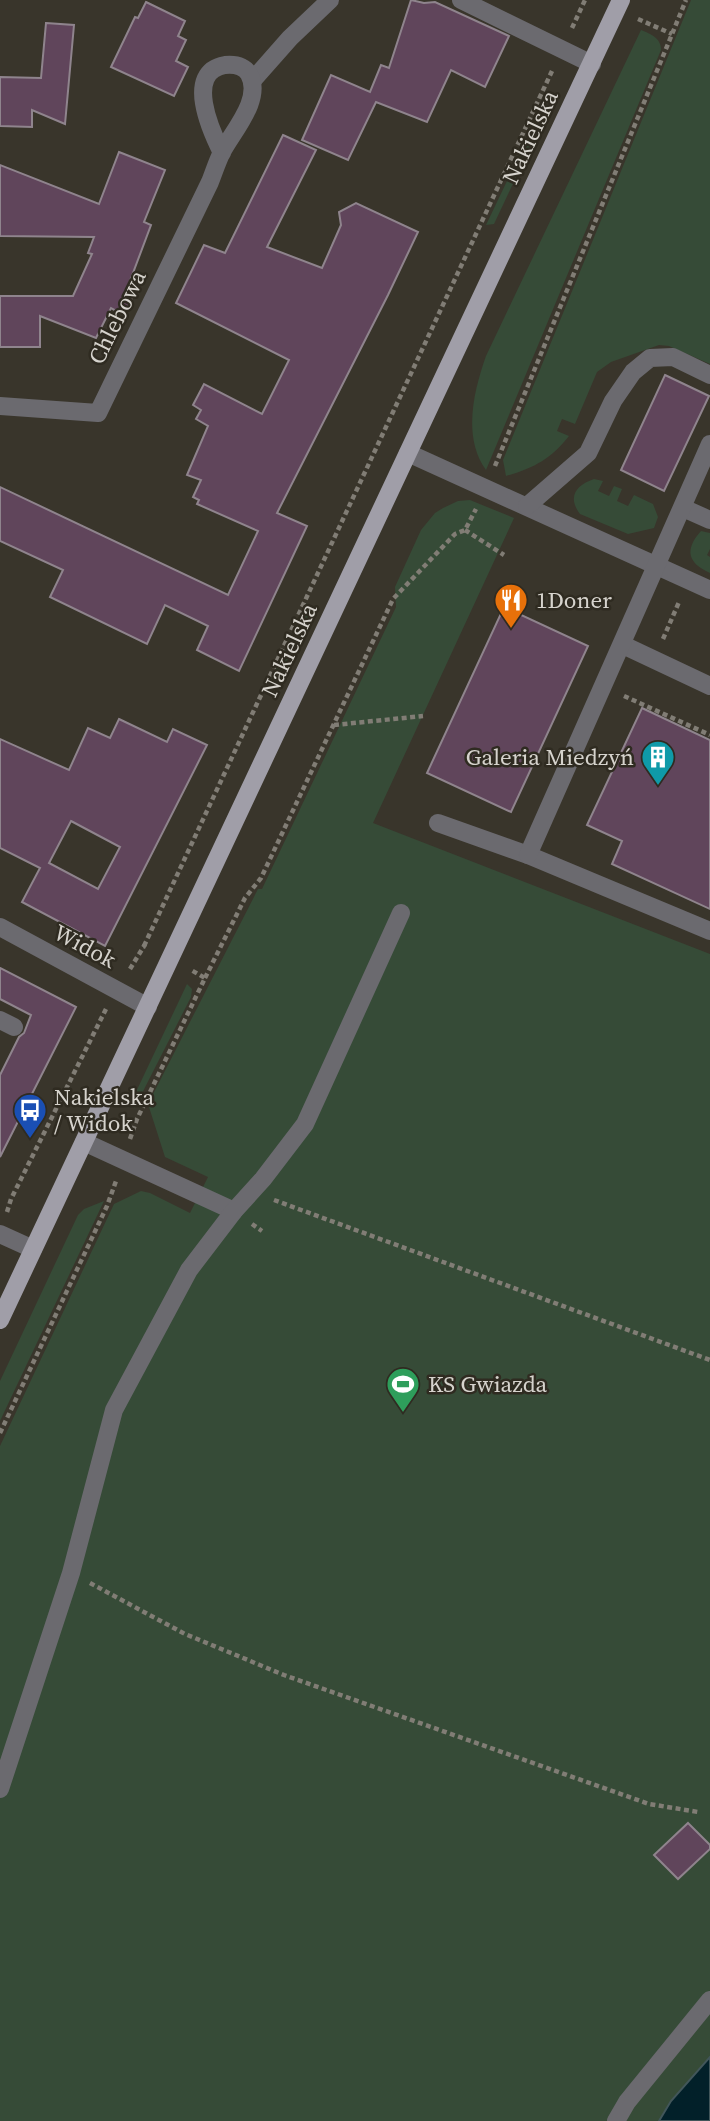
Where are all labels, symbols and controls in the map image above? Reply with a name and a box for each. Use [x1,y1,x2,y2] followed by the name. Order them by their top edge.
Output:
[494,85,566,189] street label: Nakielska
[80,264,154,370] street label: Chlebowa
[492,581,530,630] restaurant icon: 1Doner
[536,584,612,616] place label: 1Doner
[253,598,325,702] street label: Nakielska
[639,738,677,787] building icon: Galeria Miedzyń
[466,741,634,773] place label: Galeria Miedzyń
[48,916,122,976] street label: Widok
[54,1081,154,1139] place label: Nakielska / Widok
[11,1091,49,1140] bus stop icon: Nakielska / Widok
[384,1365,422,1414] sports icon: KS Gwiazda
[428,1368,548,1400] place label: KS Gwiazda

